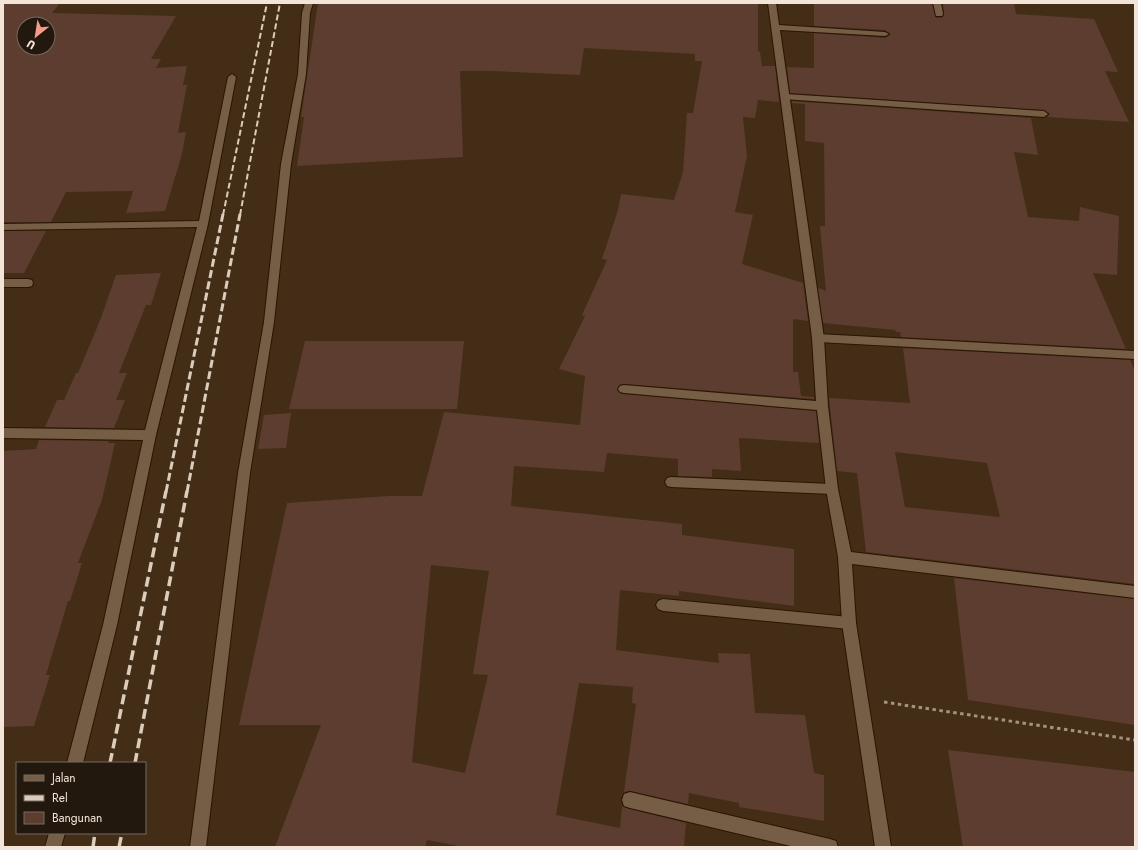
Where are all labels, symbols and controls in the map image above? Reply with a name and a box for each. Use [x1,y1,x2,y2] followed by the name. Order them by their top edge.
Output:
[16,16,56,56] north arrow
[24,36,38,54] text: U
[16,762,146,834] legend
[50,769,75,787] text: Jalan
[52,789,68,807] text: Rel
[52,809,102,827] text: Bangunan

